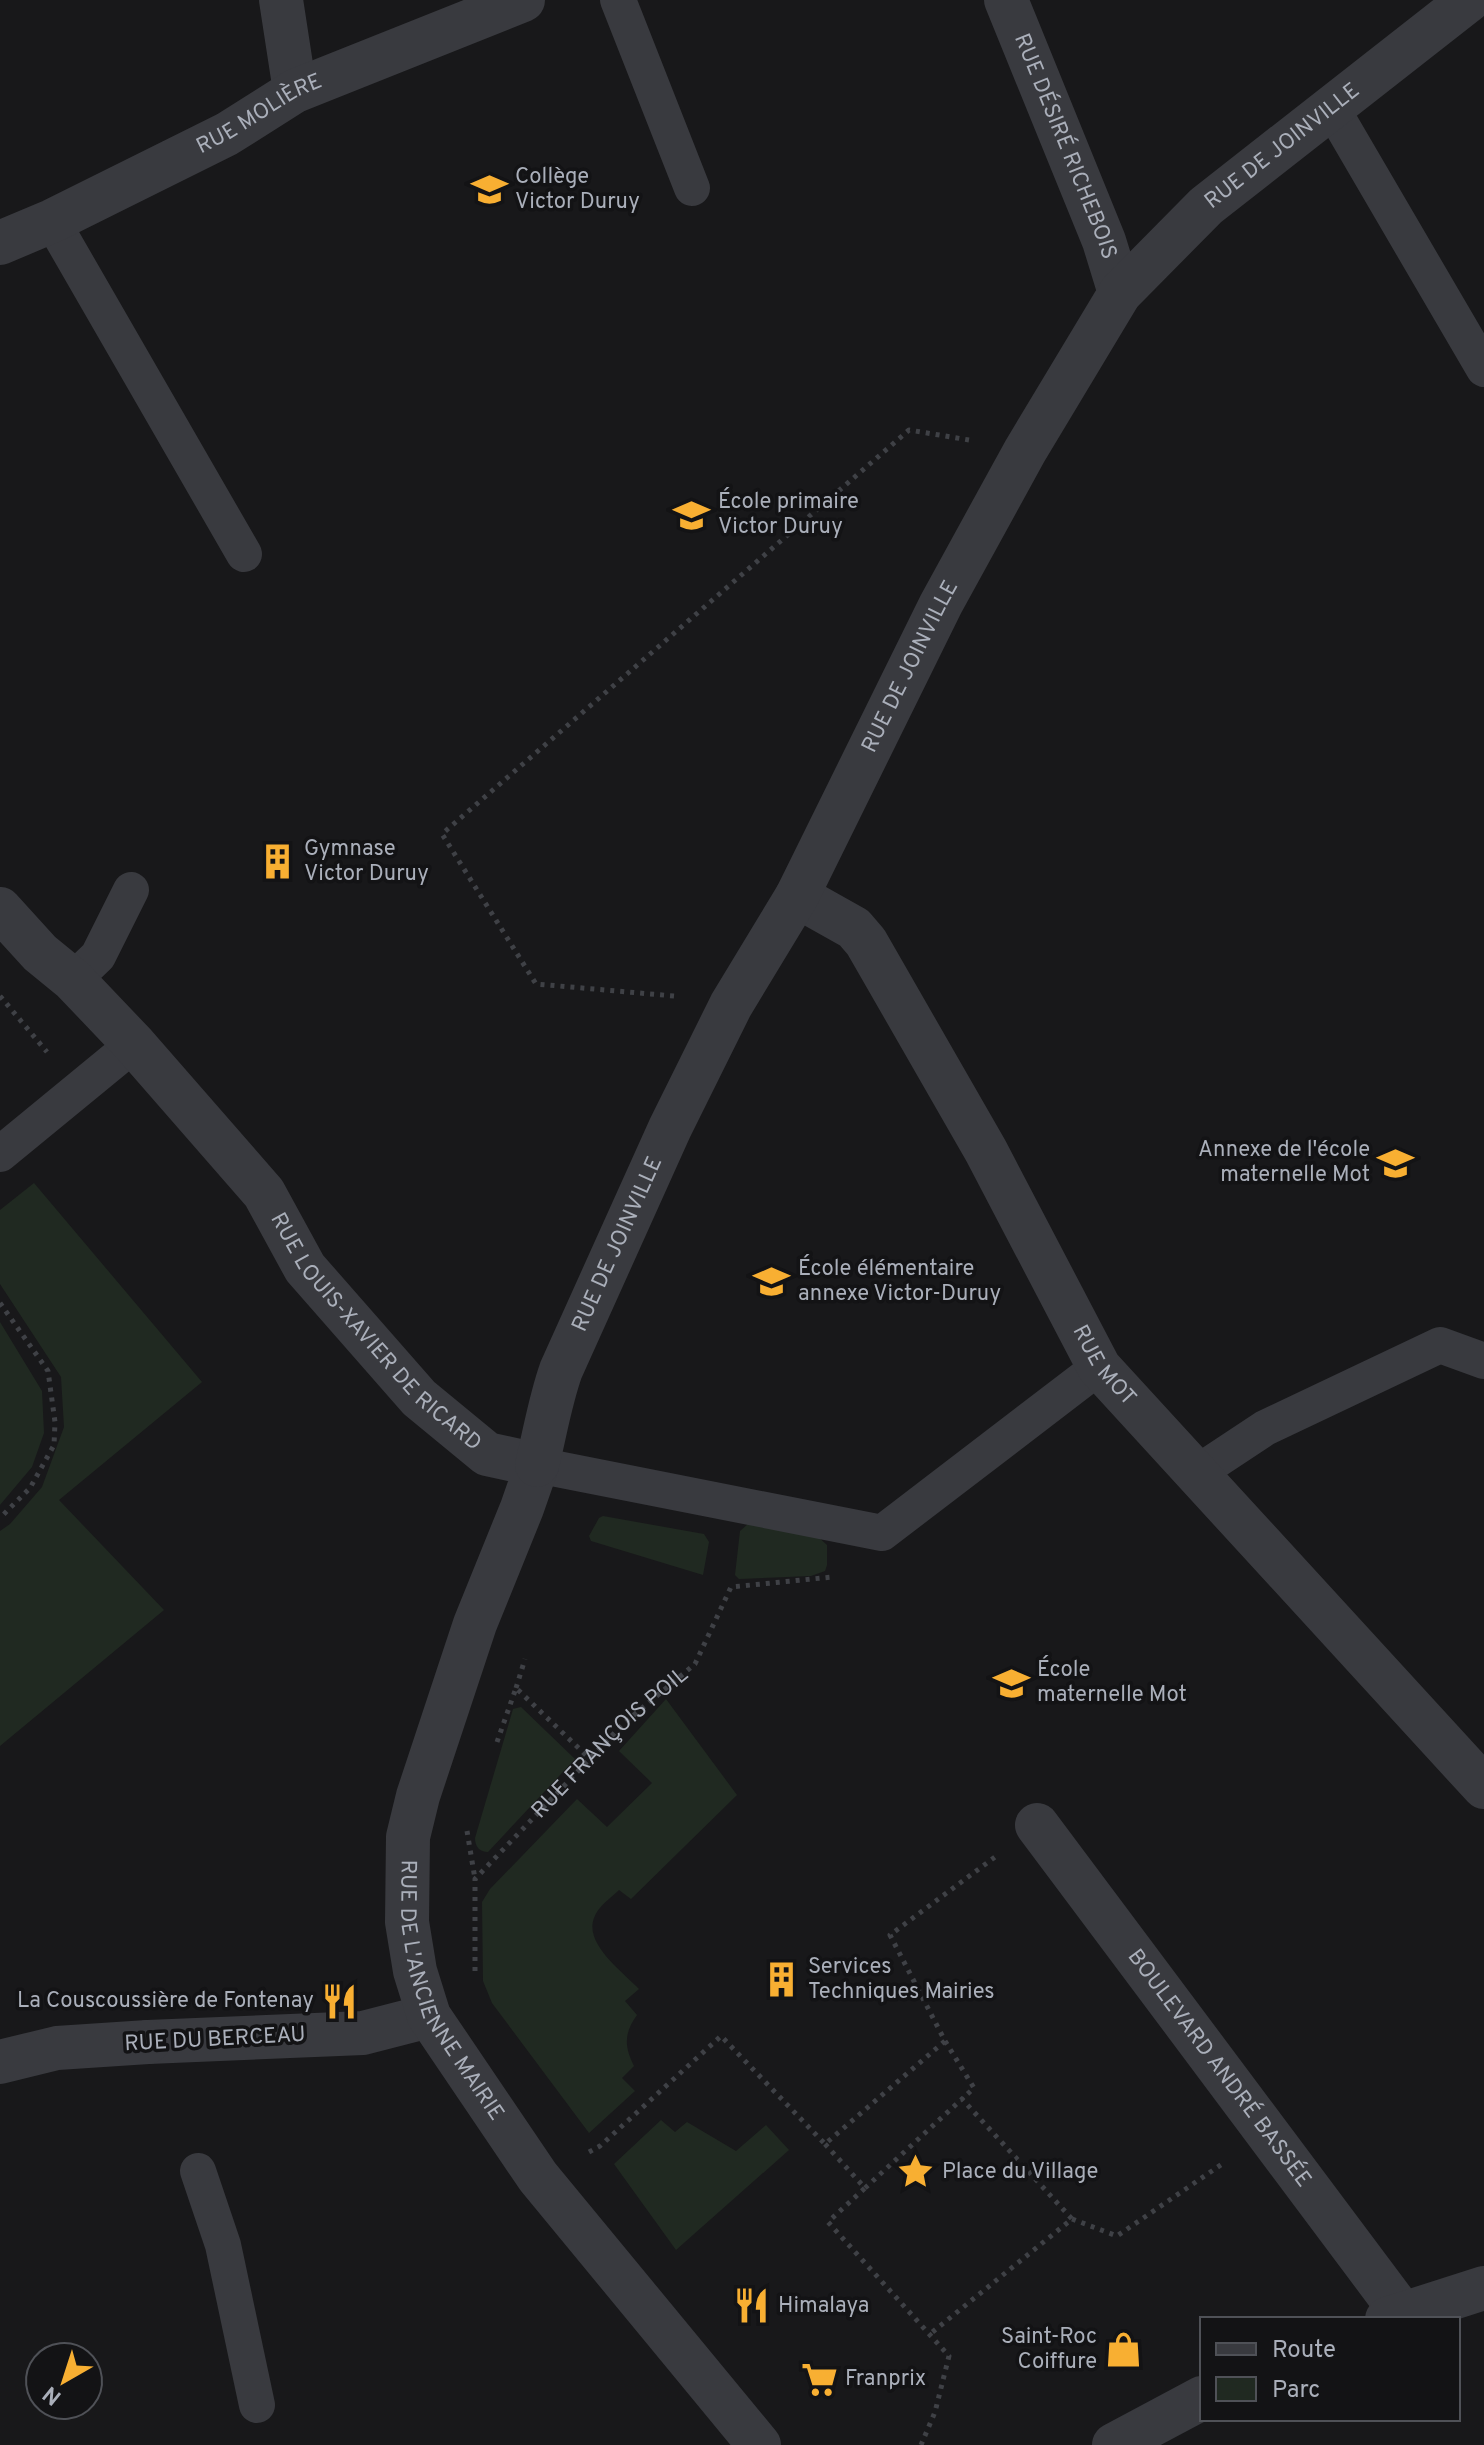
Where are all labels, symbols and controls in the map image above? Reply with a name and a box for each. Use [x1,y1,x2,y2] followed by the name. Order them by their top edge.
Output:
[1008,30,1122,263] street label: RUE DÉSIRÉ RICHEBOIS
[192,68,326,160] street label: RUE MOLIÈRE
[1200,77,1365,215] street label: RUE DE JOINVILLE
[515,164,640,216] place label: Collège Victor Duruy
[470,171,508,209] school or university icon: Collège Victor Duruy
[718,487,859,541] place label: École primaire Victor Duruy
[673,496,711,534] school or university icon: École primaire Victor Duruy
[856,576,965,757] street label: RUE DE JOINVILLE
[304,836,429,888] place label: Gymnase Victor Duruy
[259,843,297,881] building icon: Gymnase Victor Duruy
[1198,1137,1370,1189] place label: Annexe de l'école maternelle Mot
[1377,1144,1415,1182] school or university icon: Annexe de l'école maternelle Mot
[567,1152,669,1336] street label: RUE DE JOINVILLE
[264,1208,487,1457] street label: RUE LOUIS-XAVIER DE RICARD
[798,1254,1001,1308] place label: École élémentaire annexe Victor-Duruy
[753,1263,791,1301] school or university icon: École élémentaire annexe Victor-Duruy
[1066,1321,1141,1412] street label: RUE MOT
[1037,1655,1187,1709] place label: École maternelle Mot
[526,1662,694,1824] street label: RUE FRANÇOIS POIL
[992,1664,1030,1702] school or university icon: École maternelle Mot
[393,1859,509,2126] street label: RUE DE L'ANCIENNE MAIRIE
[1121,1944,1317,2193] street label: BOULEVARD ANDRÉ BASSÉE
[808,1954,995,2006] place label: Services Techniques Mairies
[763,1961,801,1999] building icon: Services Techniques Mairies
[321,1982,359,2020] restaurant icon: La Couscoussière de Fontenay
[17,1988,314,2015] place label: La Couscoussière de Fontenay
[124,2022,306,2058] street label: RUE DU BERCEAU
[897,2153,935,2191] place icon: Place du Village
[942,2159,1098,2186] place label: Place du Village
[733,2287,771,2325] restaurant icon: Himalaya
[778,2293,869,2320] place label: Himalaya
[1200,2317,1460,2421] legend
[1001,2324,1097,2376] place label: Saint-Roc Coiffure
[1104,2331,1142,2369] shop icon: Saint-Roc Coiffure
[1272,2336,1336,2366] text: Route
[24,2341,104,2421] north arrow
[800,2360,838,2398] supermarket icon: Franprix
[845,2366,926,2393] place label: Franprix
[1272,2376,1320,2406] text: Parc
[38,2379,68,2410] text: N

